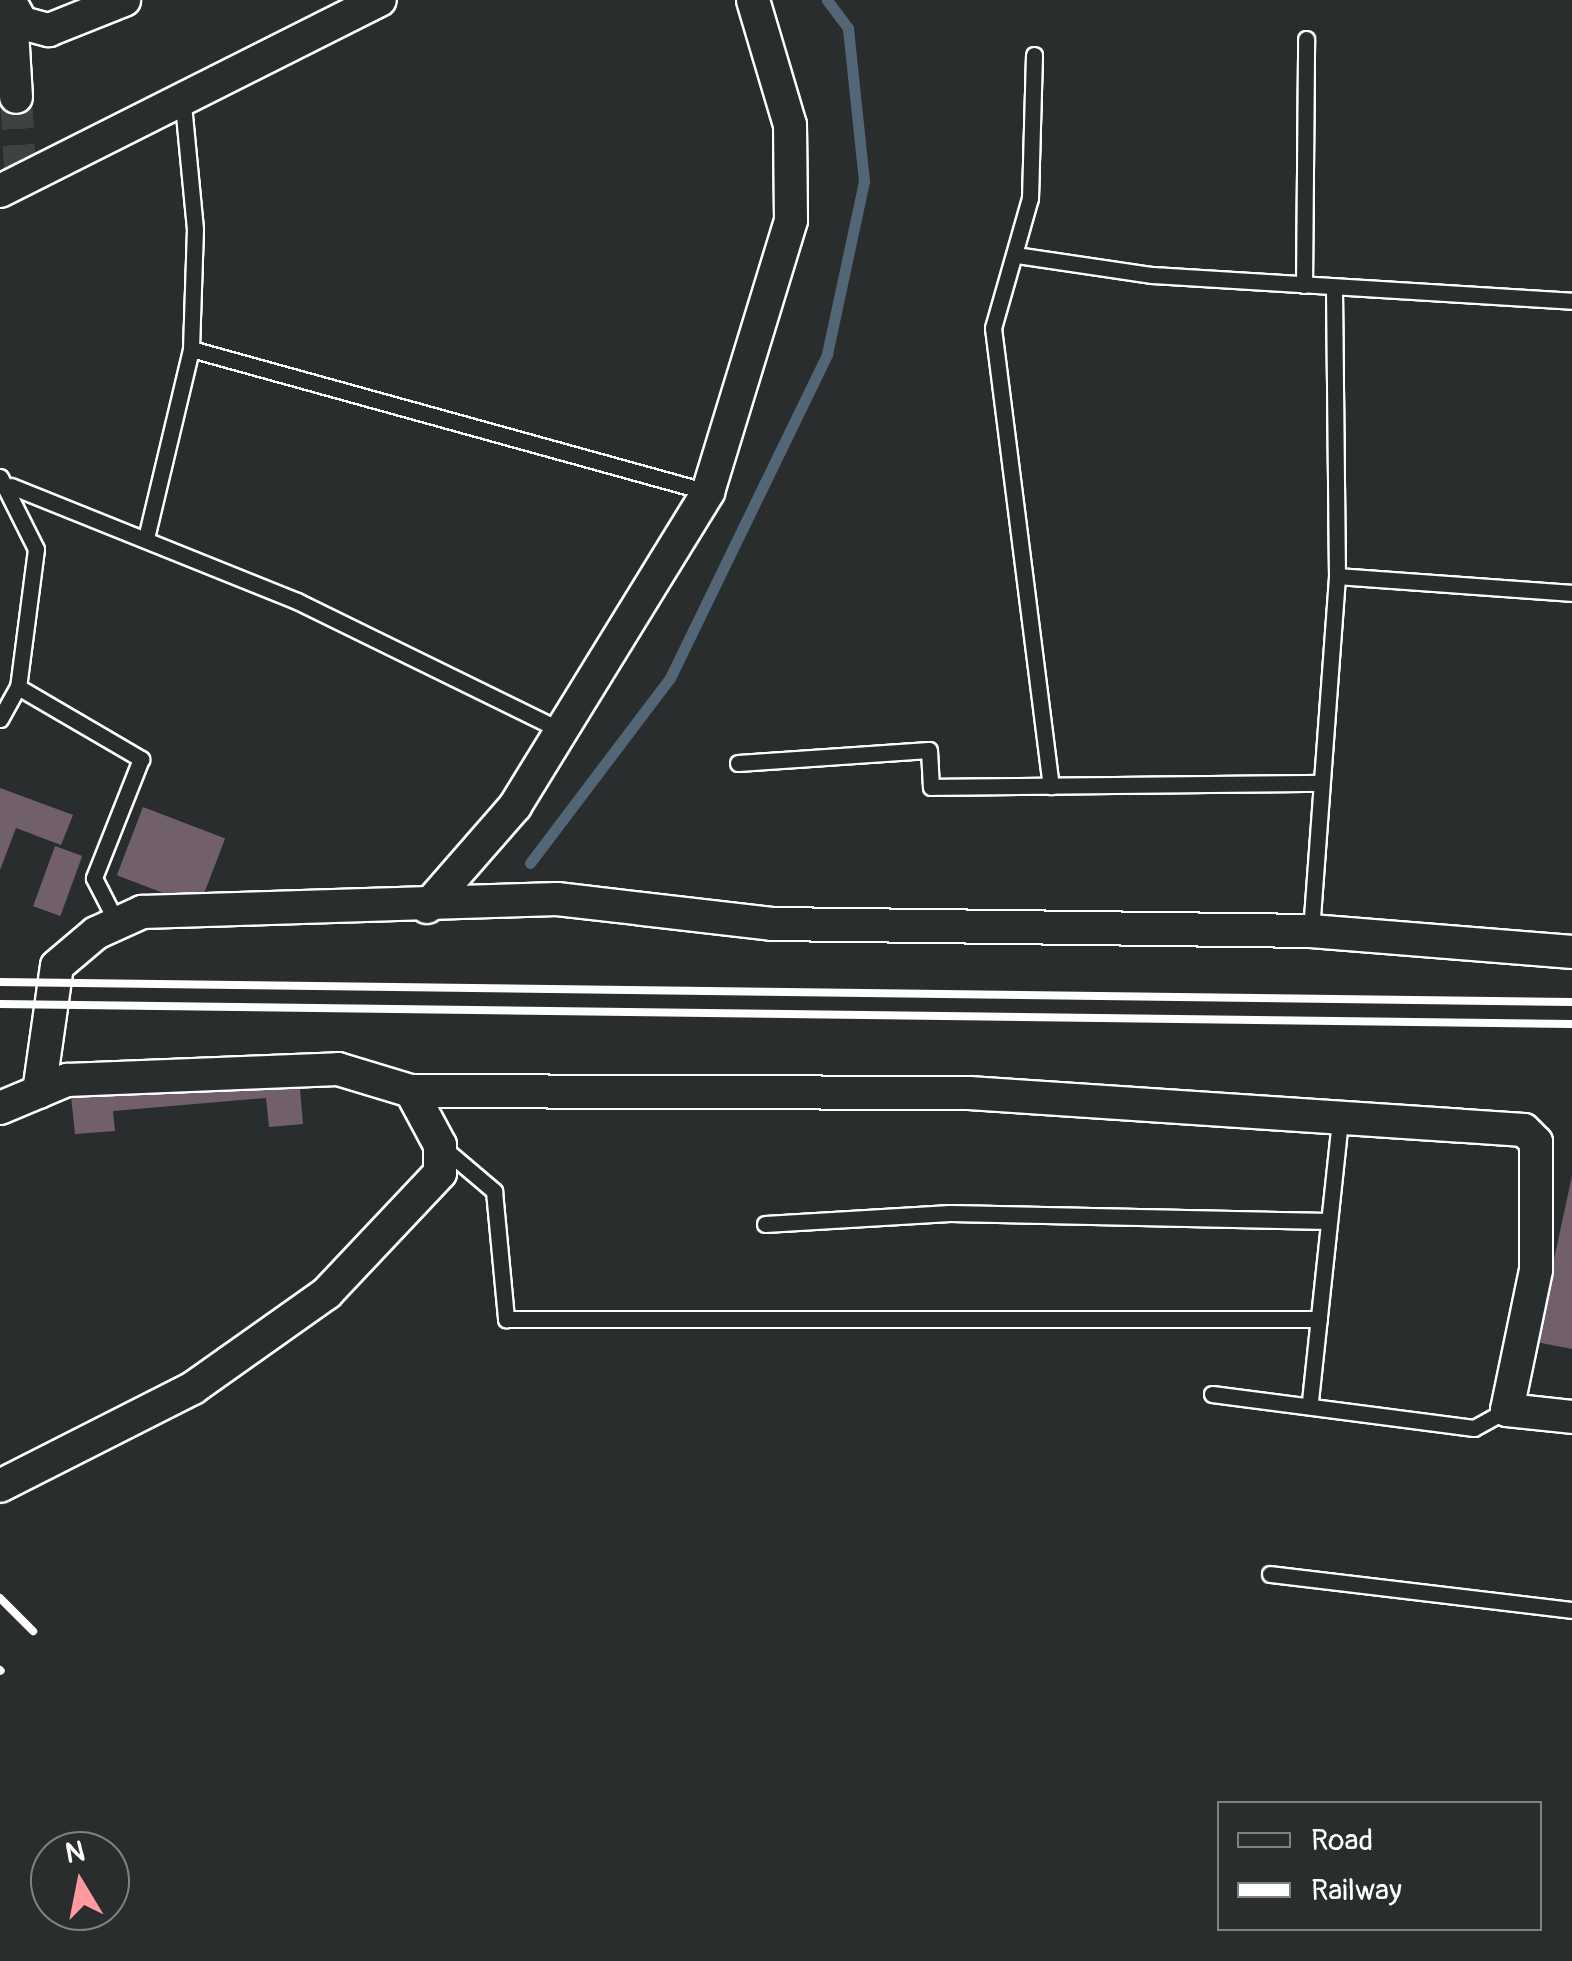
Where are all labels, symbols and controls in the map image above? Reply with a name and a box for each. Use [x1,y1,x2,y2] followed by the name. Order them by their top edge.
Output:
[1217,1801,1542,1931] legend
[1311,1822,1373,1859] text: Road
[30,1831,130,1931] north arrow
[63,1834,87,1872] text: N
[1311,1872,1402,1909] text: Railway

